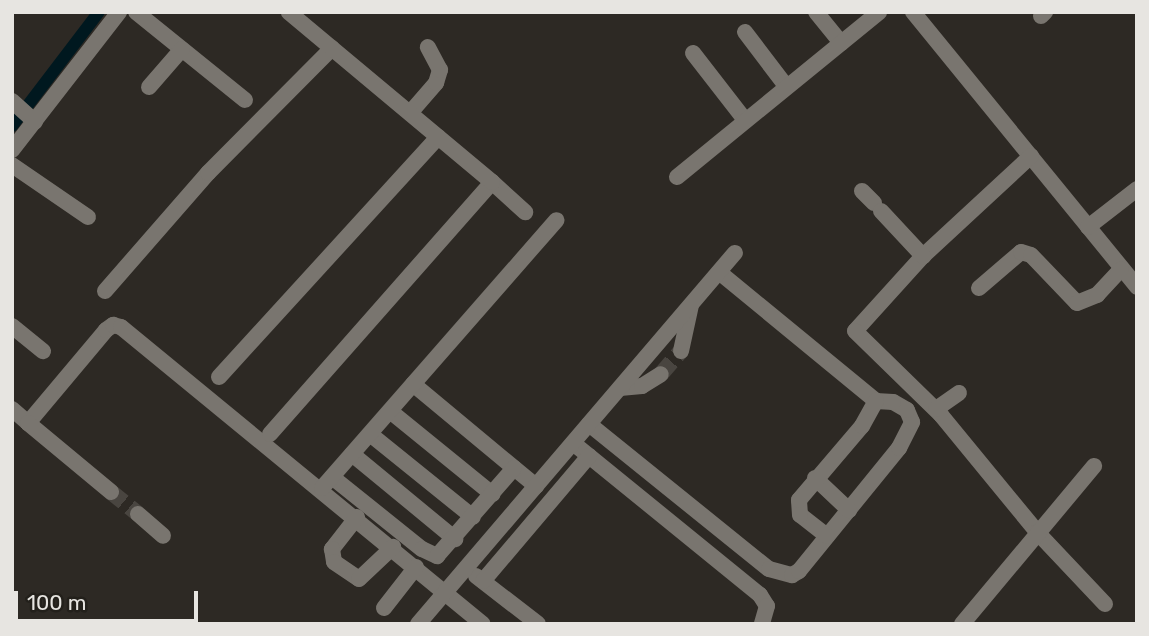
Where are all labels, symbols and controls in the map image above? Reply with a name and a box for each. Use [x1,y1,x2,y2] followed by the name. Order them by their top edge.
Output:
[18,576,201,620] scale bar
[27,590,86,615] text: 100 m

